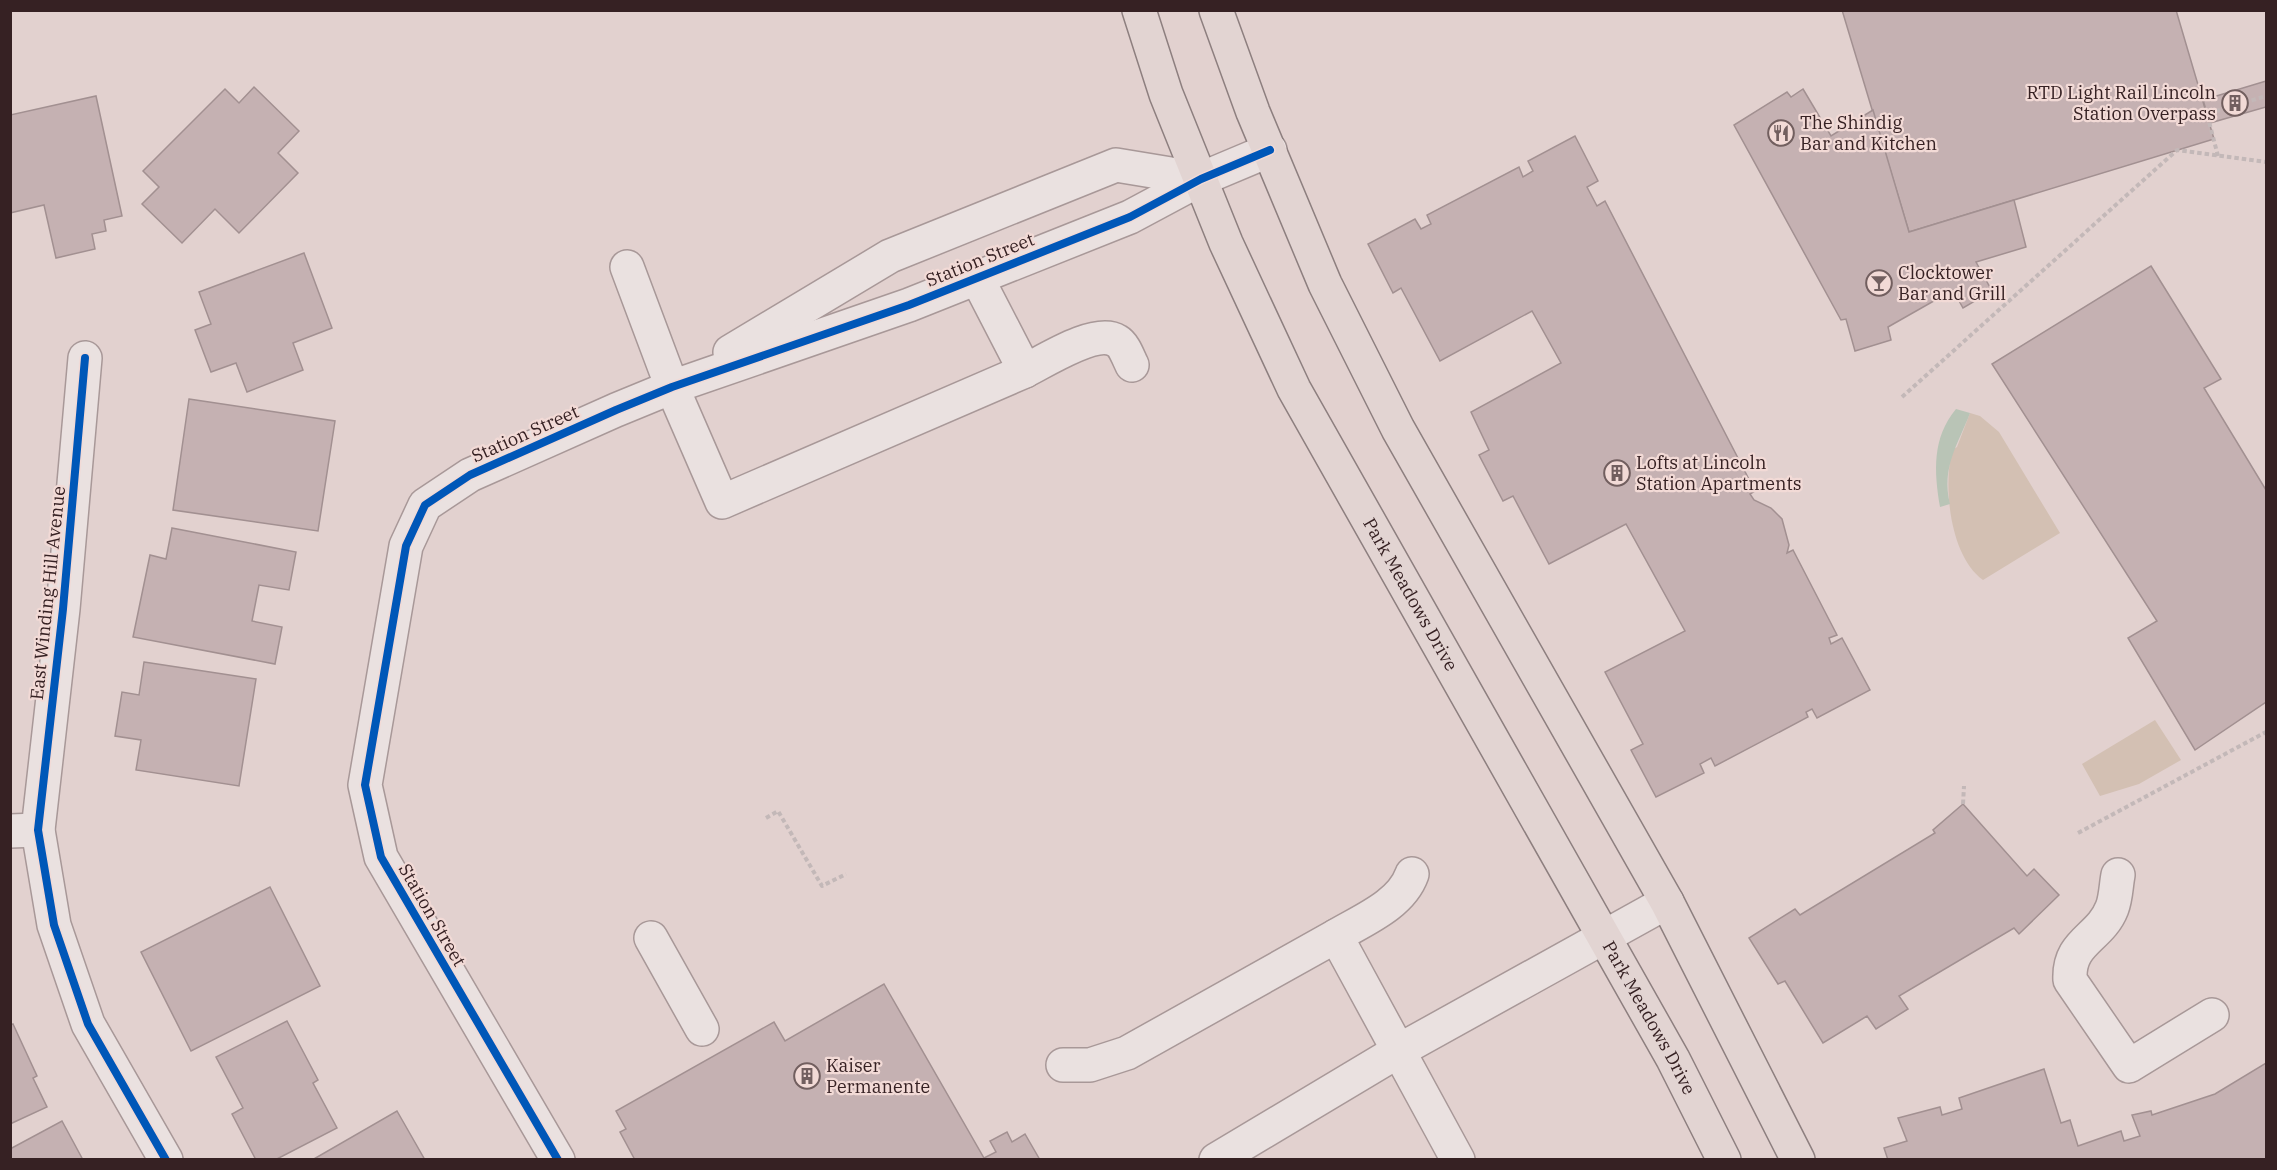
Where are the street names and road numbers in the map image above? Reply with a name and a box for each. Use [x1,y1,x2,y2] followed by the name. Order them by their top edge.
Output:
[922,227,1037,292] street label: Station Street
[468,400,582,467] street label: Station Street
[25,485,70,701] street label: East Winding Hill Avenue
[1358,514,1463,675] street label: Park Meadows Drive
[394,859,471,970] street label: Station Street
[1598,937,1701,1098] street label: Park Meadows Drive

